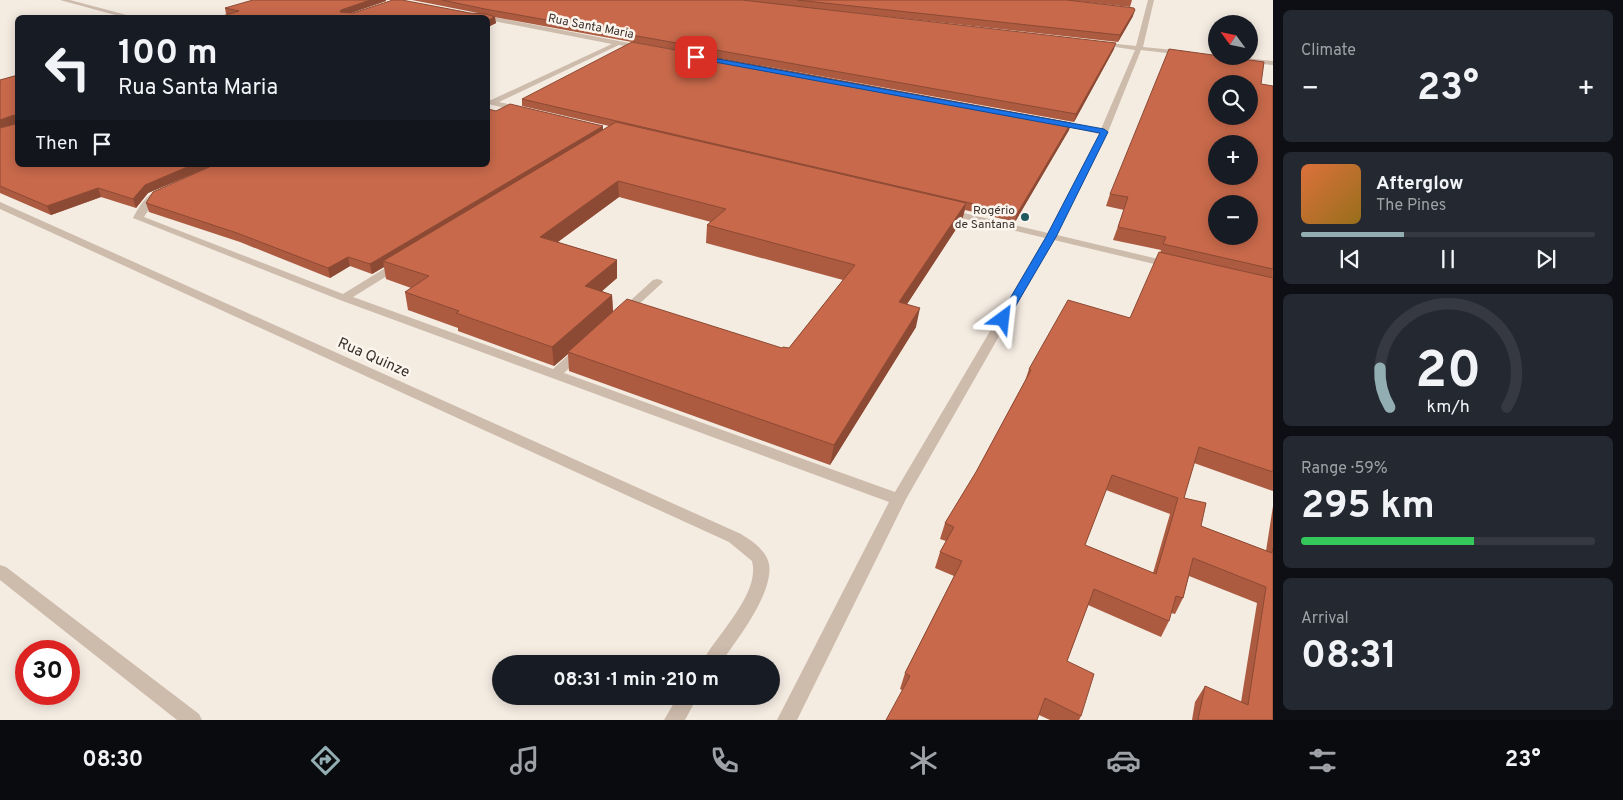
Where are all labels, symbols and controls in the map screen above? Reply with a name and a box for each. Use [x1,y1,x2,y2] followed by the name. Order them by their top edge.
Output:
[546,11,635,43] street label: Rua Santa Maria
[1208,15,1258,65] north arrow
[1208,15,1258,245] map controls
[118,32,218,76] text: 100 m
[35,35,100,100] icon: left
[675,36,717,78] pin
[1301,41,1356,61] text: Climate
[682,43,710,71] icon: arrive
[1417,65,1479,114] text: 23°
[1301,72,1319,108] text: −
[1577,72,1595,108] text: +
[118,75,278,102] text: Rua Santa Maria
[1208,75,1258,125] button: search
[88,130,116,158] icon: arrive
[35,132,78,156] text: Then
[1208,135,1258,185] button: +
[1376,172,1464,196] text: Afterglow
[1208,195,1258,245] button: −
[1376,196,1446,216] text: The Pines
[955,203,1015,233] place label: Rogério de Santana
[1019,211,1031,223] marker: Rogério de Santana
[1336,245,1364,273] icon: previous
[1434,245,1462,273] icon: pause
[1532,245,1560,273] icon: next
[976,292,1028,344] position arrow
[334,334,412,383] street label: Rua Quinze
[1415,340,1481,406] text: 20
[1426,396,1470,419] text: km/h
[1301,459,1388,479] text: Range · 59%
[1301,483,1435,532] text: 295 km
[1301,609,1349,629] text: Arrival
[1301,633,1397,682] text: 08:31
[15,640,80,705] speed limit sign: 30
[553,668,719,692] text: 08:31 · 1 min · 210 m
[308,743,343,778] icon: directions
[507,743,542,778] icon: music
[707,743,742,778] icon: phone
[906,743,941,778] icon: climate
[1106,743,1141,778] icon: car
[1305,743,1340,778] icon: filters
[82,747,143,774] text: 08:30
[1505,747,1541,774] text: 23°

